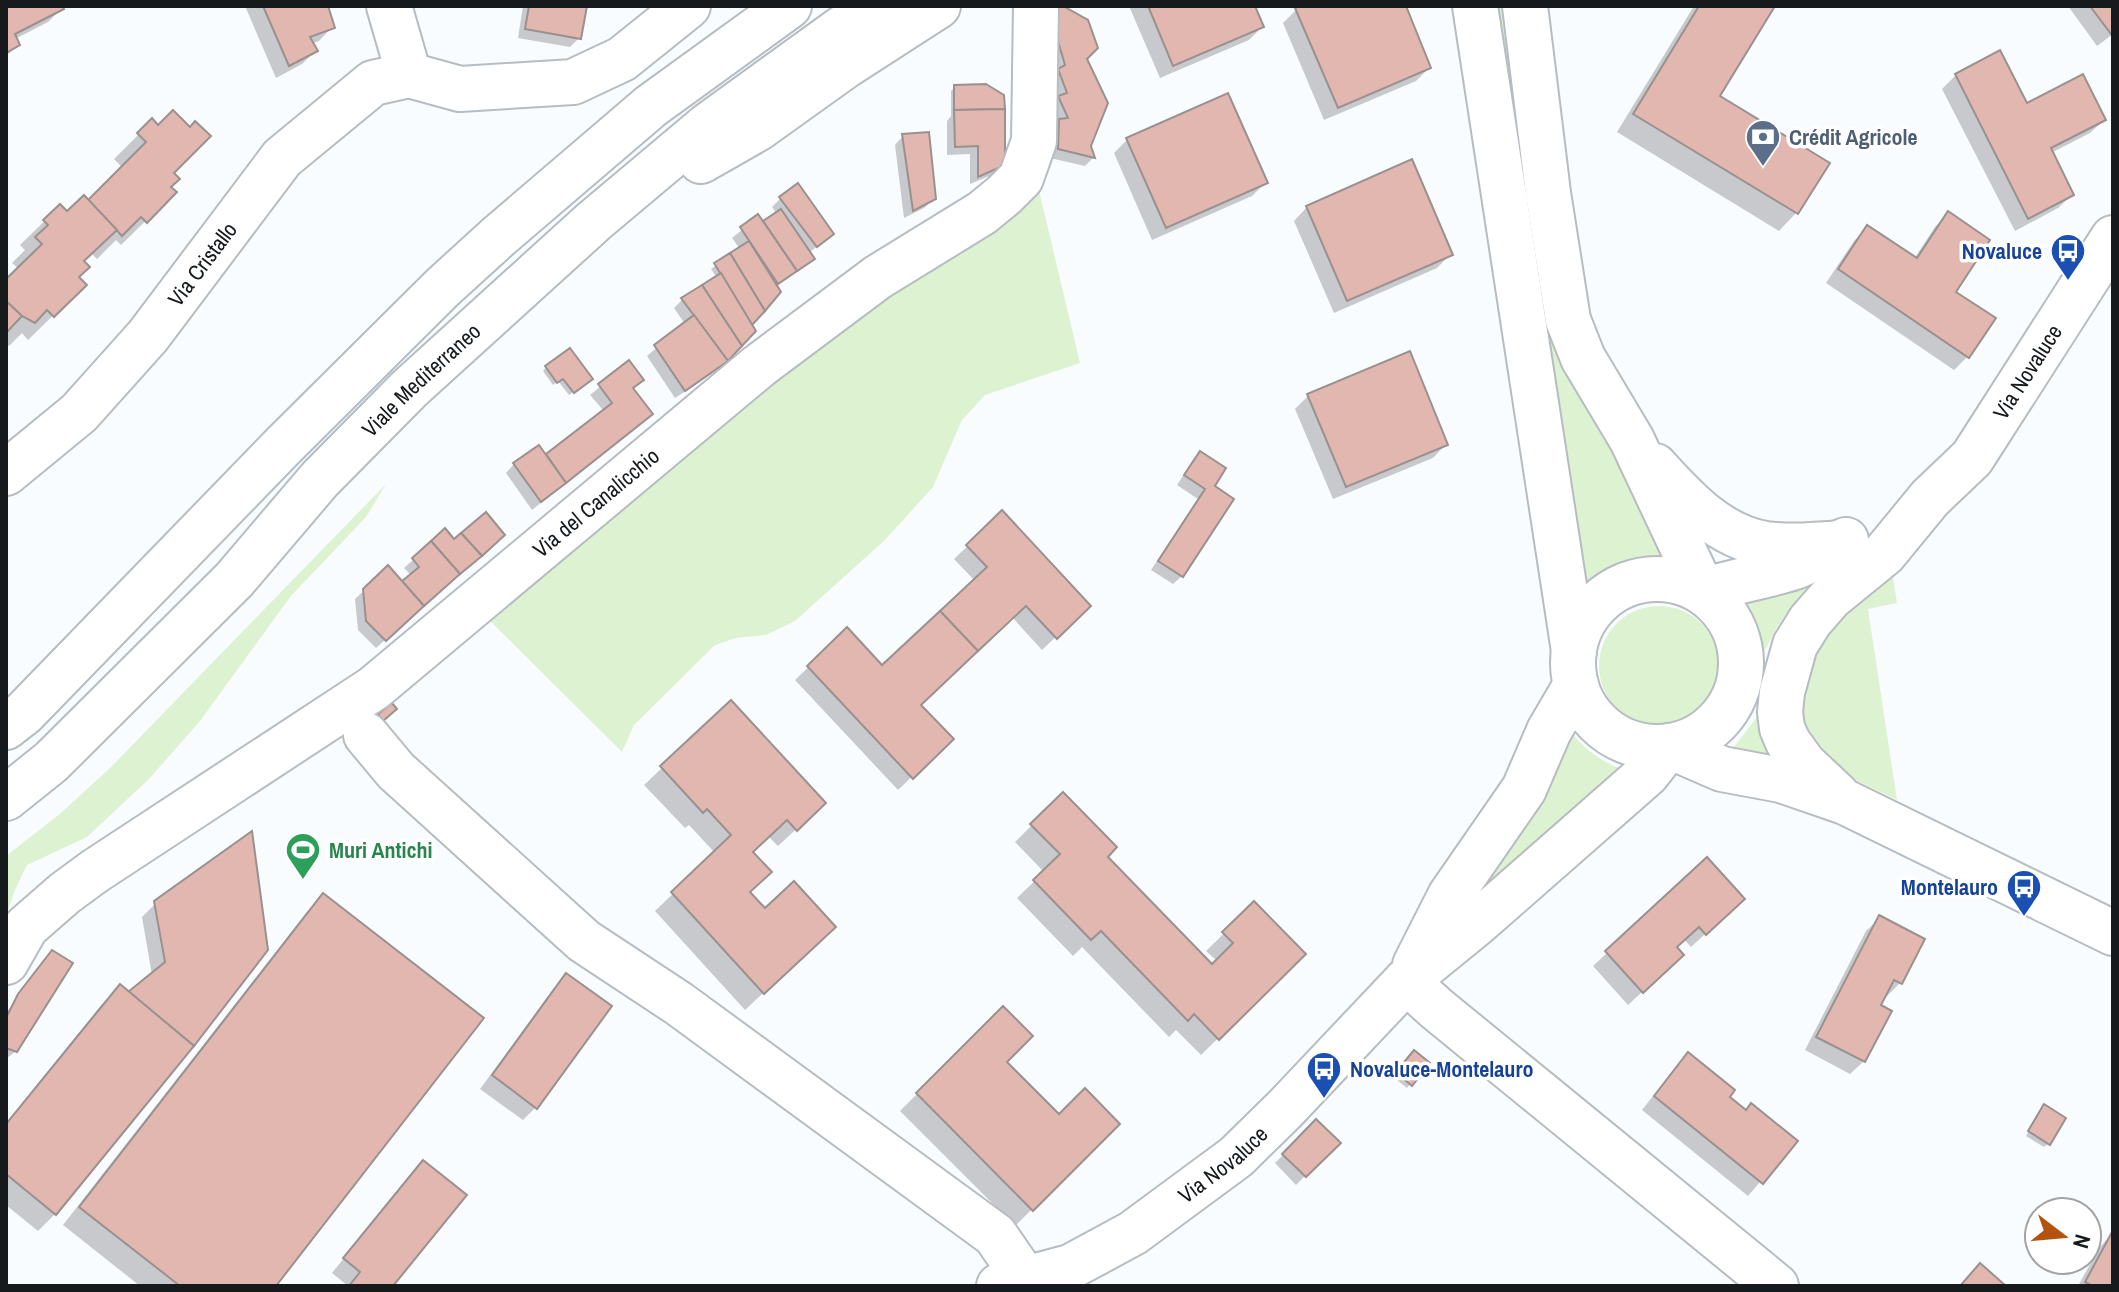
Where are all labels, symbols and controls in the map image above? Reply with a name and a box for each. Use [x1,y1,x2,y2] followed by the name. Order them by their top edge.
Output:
[1744,118,1782,168] bank icon: Crédit Agricole
[1789,122,1918,152] place label: Crédit Agricole
[161,216,244,312] street label: Via Cristallo
[2049,232,2087,282] bus stop icon: Novaluce
[1962,236,2042,266] place label: Novaluce
[355,316,487,443] street label: Viale Mediterraneo
[1986,319,2069,425] street label: Via Novaluce
[526,441,665,564] street label: Via del Canalicchio
[284,831,322,881] sports icon: Muri Antichi
[329,835,433,865] place label: Muri Antichi
[2005,868,2043,918] bus stop icon: Montelauro
[1901,872,1998,902] place label: Montelauro
[1305,1050,1343,1100] bus stop icon: Novaluce-Montelauro
[1350,1054,1533,1084] place label: Novaluce-Montelauro
[1172,1119,1274,1210] street label: Via Novaluce
[2023,1196,2103,1276] north arrow
[2066,1231,2098,1252] text: N

